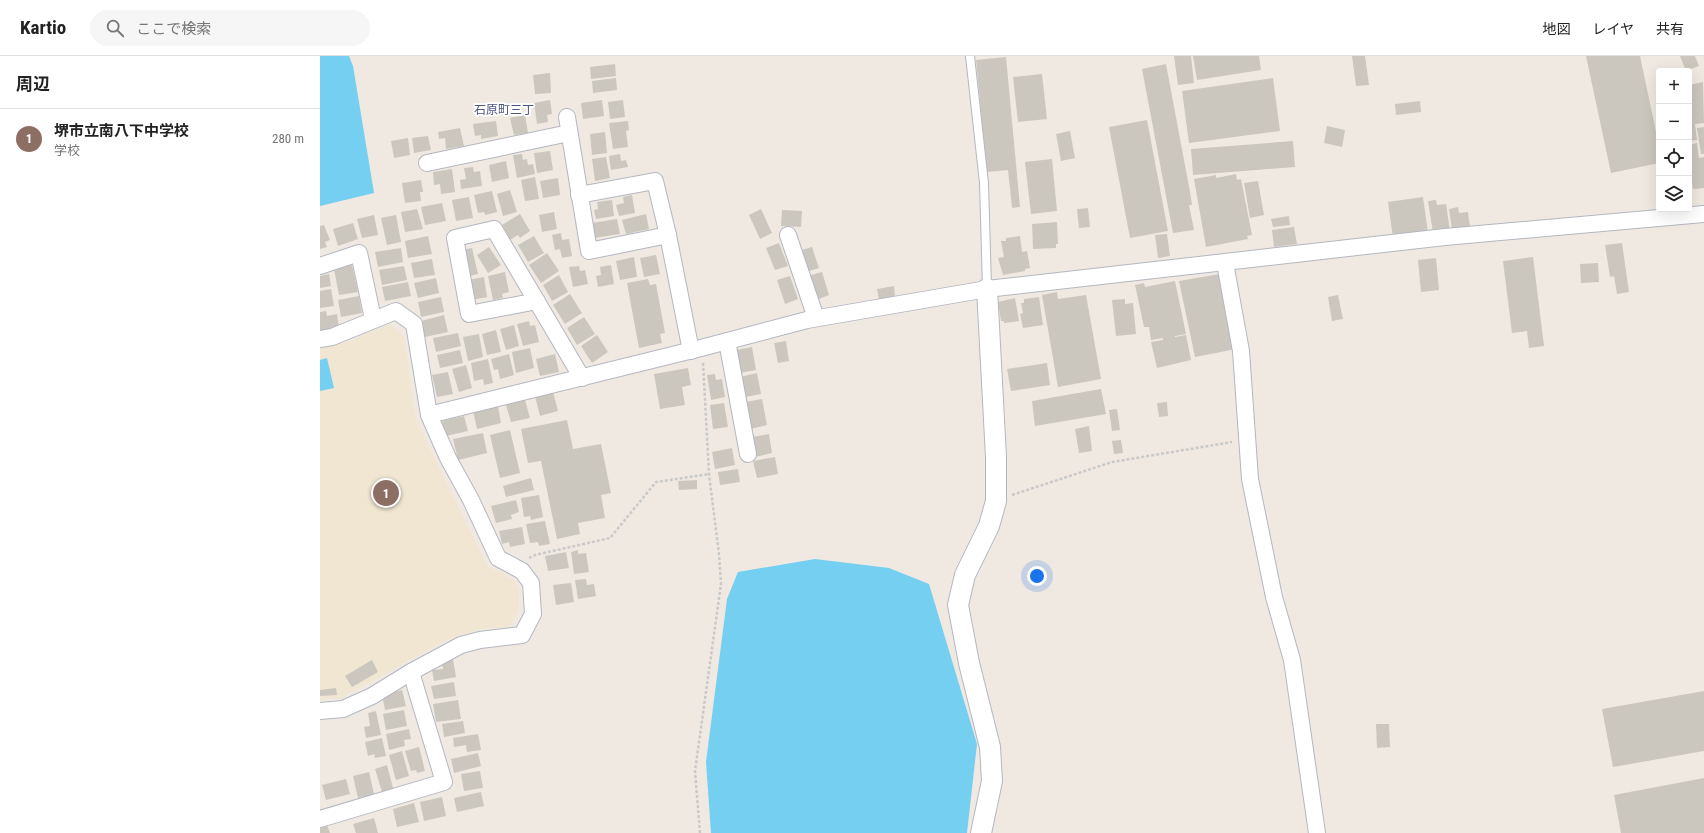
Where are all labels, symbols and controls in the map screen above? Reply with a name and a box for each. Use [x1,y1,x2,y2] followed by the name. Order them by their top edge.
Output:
[90,10,370,46] search box
[20,16,66,39] text: Kartio
[104,17,126,39] icon: search
[136,20,211,38] text: ここで検索
[1542,21,1570,37] text: 地図
[1592,21,1634,37] text: レイヤ
[1656,21,1684,37] text: 共有
[1656,68,1692,212] map controls
[1656,68,1692,104] button: +
[16,74,50,94] text: 周辺
[474,103,534,117] district label: 石原町三丁
[1656,104,1692,140] button: −
[54,122,189,140] text: 堺市立南八下中学校
[26,131,32,146] text: 1
[272,131,304,146] text: 280 m
[1656,140,1692,176] button: locate
[54,143,80,158] text: 学校
[1656,176,1692,212] button: layers
[373,478,399,508] pin: 1
[1027,566,1047,586] your location

